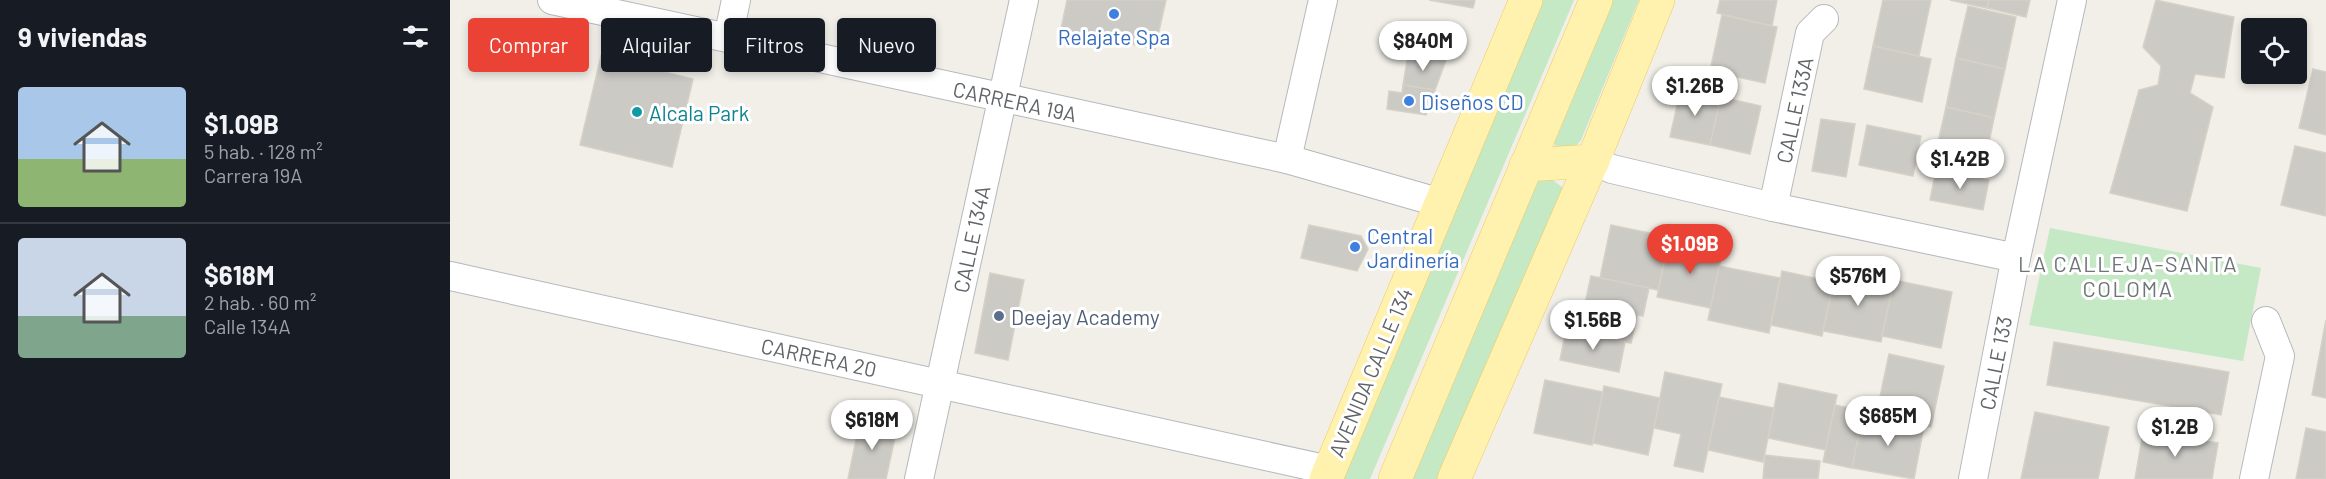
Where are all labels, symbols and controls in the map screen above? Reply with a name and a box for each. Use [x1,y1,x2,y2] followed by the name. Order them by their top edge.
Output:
[1107,7,1121,21] marker: Relajate Spa
[468,18,589,72] chip: Comprar
[601,18,712,72] chip: Alquilar
[724,18,825,72] chip: Filtros
[837,18,936,72] chip: Nuevo
[2241,18,2307,84] map controls
[2241,18,2307,84] button: locate
[399,20,432,53] icon: filters
[18,21,147,52] text: 9 viviendas
[1381,21,1465,72] pin: $840M
[1058,24,1170,49] place label: Relajate Spa
[1393,28,1453,52] text: $840M
[1771,54,1818,165] street label: CALLE 133A
[1646,66,1744,117] pin: $1.26B
[1666,73,1724,97] text: $1.26B
[951,76,1079,126] street label: CARRERA 19A
[1421,89,1523,114] place label: Diseños CD
[1402,94,1416,108] marker: Diseños CD
[649,100,749,125] place label: Alcala Park
[630,105,644,119] marker: Alcala Park
[204,108,279,139] text: $1.09B
[66,111,138,183] icon: home
[204,139,323,163] text: 5 hab. · 128 m²
[1911,139,2009,190] pin: $1.42B
[1930,146,1990,170] text: $1.42B
[204,163,302,187] text: Carrera 19A
[947,183,995,295] street label: CALLE 134A
[1367,223,1459,272] place label: Central Jardinería
[1641,224,1739,275] pin: $1.09B
[1661,231,1719,255] text: $1.09B
[1348,240,1362,254] marker: Central Jardinería
[2018,250,2238,301] district label: LA CALLEJA-SANTA COLOMA
[1816,256,1900,307] pin: $576M
[204,259,275,290] text: $618M
[66,262,138,334] icon: home
[1829,263,1887,287] text: $576M
[1323,284,1417,460] street label: AVENIDA CALLE 134
[204,290,317,314] text: 2 hab. · 60 m²
[1544,300,1642,351] pin: $1.56B
[1011,304,1160,329] place label: Deejay Academy
[1564,307,1622,331] text: $1.56B
[992,309,1006,323] marker: Deejay Academy
[204,314,291,338] text: Calle 134A
[1974,314,2016,412] street label: CALLE 133
[759,333,879,381] street label: CARRERA 20
[1846,396,1930,447] pin: $685M
[830,400,914,451] pin: $618M
[1859,403,1917,427] text: $685M
[845,407,899,431] text: $618M
[2133,407,2217,458] pin: $1.2B
[2151,414,2199,438] text: $1.2B

